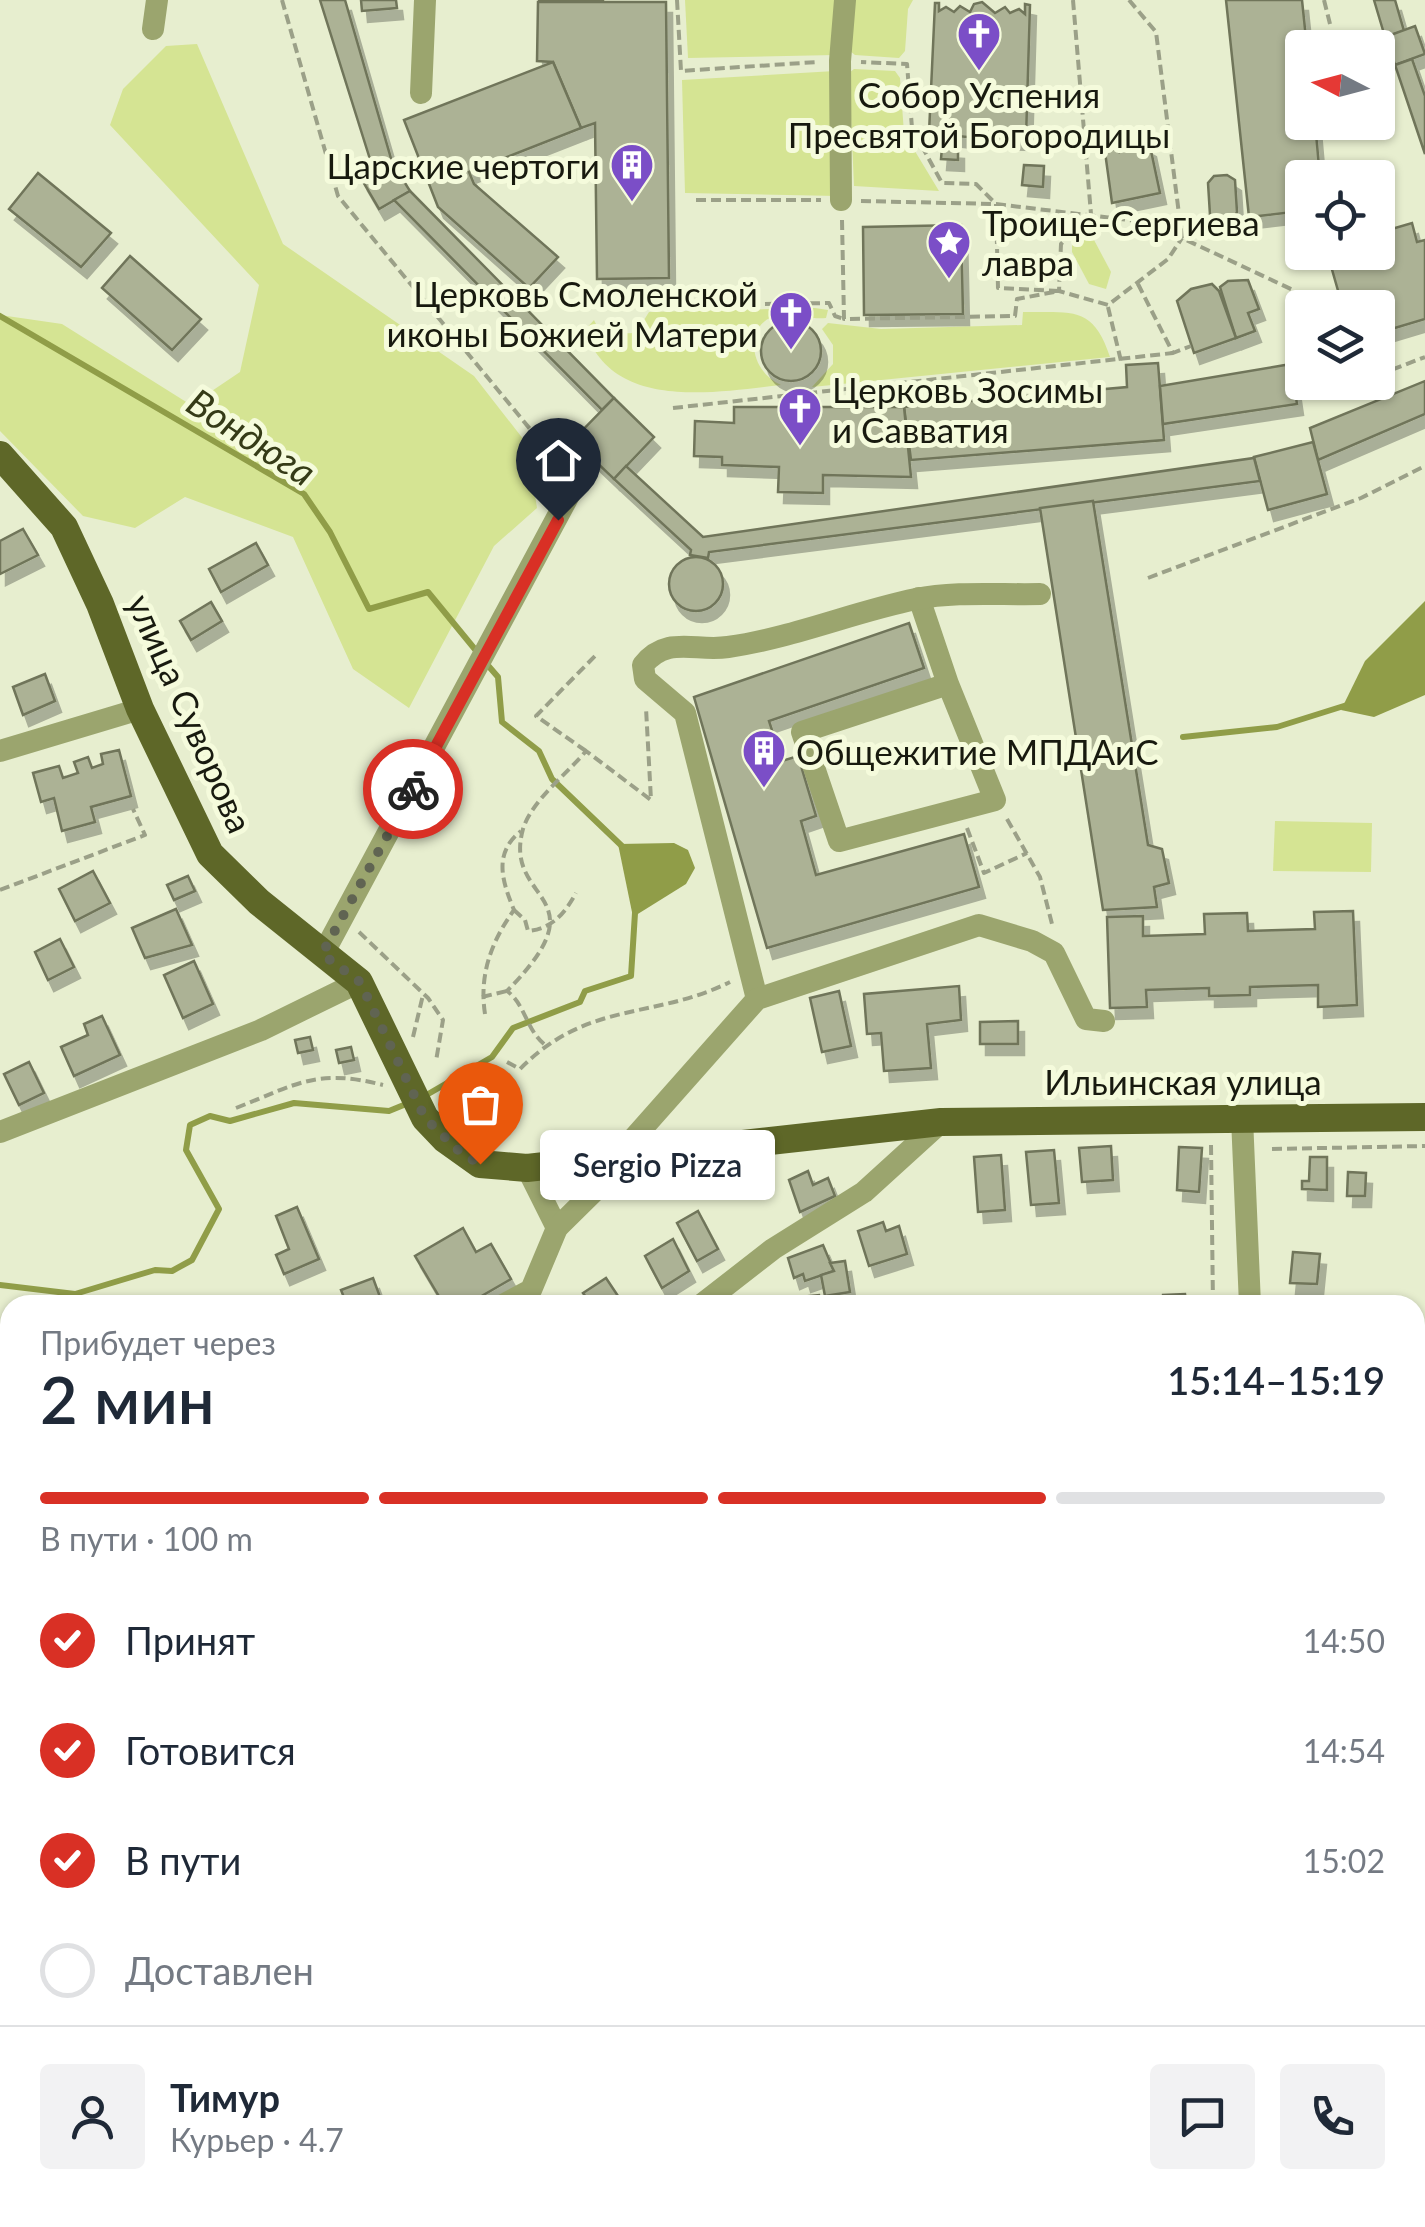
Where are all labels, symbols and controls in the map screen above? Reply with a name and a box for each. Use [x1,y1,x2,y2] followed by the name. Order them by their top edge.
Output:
[956,11,1002,72] church icon: Собор Успения Пресвятой Богородицы
[1285,30,1395,140] north arrow
[1285,30,1395,400] map controls
[788,73,1170,155] place label: Собор Успения Пресвятой Богородицы
[609,142,655,203] building icon: Царские чертоги
[326,144,600,186] place label: Царские чертоги
[1285,160,1395,270] button: locate
[982,201,1260,283] place label: Троице-Сергиева лавра
[926,219,972,280] place icon: Троице-Сергиева лавра
[386,272,758,354] place label: Церковь Смоленской иконы Божией Матери
[768,290,814,351] church icon: Церковь Смоленской иконы Божией Матери
[1285,290,1395,400] button: layers
[832,368,1103,450] place label: Церковь Зосимы и Савватия
[179,378,325,494] water label: Вондюга
[777,386,823,447] church icon: Церковь Зосимы и Савватия
[516,418,601,521] pin
[531,433,586,488] icon: home
[120,587,262,839] street label: улица Суворова
[741,728,787,789] building icon: Общежитие МПДАиС
[796,730,1159,772] place label: Общежитие МПДАиС
[363,739,463,839] courier
[386,762,441,817] icon: bike
[1044,1060,1322,1102] street label: Ильинская улица
[438,1062,523,1165] pin
[453,1077,508,1132] icon: bag
[540,1129,775,1199] callout: Sergio Pizza
[573,1145,742,1184] text: Sergio Pizza
[40,1323,276,1362] text: Прибудет через
[1167,1357,1385,1403] text: 15:14–15:19
[40,1360,215,1438] text: 2 мин
[40,1519,253,1558] text: В пути · 100 m
[40,1613,95,1668] icon: check
[125,1617,255,1663] text: Принят
[1303,1621,1385,1660] text: 14:50
[40,1723,95,1778] icon: check
[125,1727,296,1773] text: Готовится
[1303,1731,1385,1770] text: 14:54
[40,1833,95,1888] icon: check
[125,1837,241,1883] text: В пути
[1303,1841,1385,1880] text: 15:02
[125,1947,314,1993] text: Доставлен
[40,2064,145,2169] button: person
[1150,2064,1255,2169] button: chat
[1280,2064,1385,2169] button: phone
[170,2074,280,2120] text: Тимур
[170,2120,344,2159] text: Курьер · 4.7

